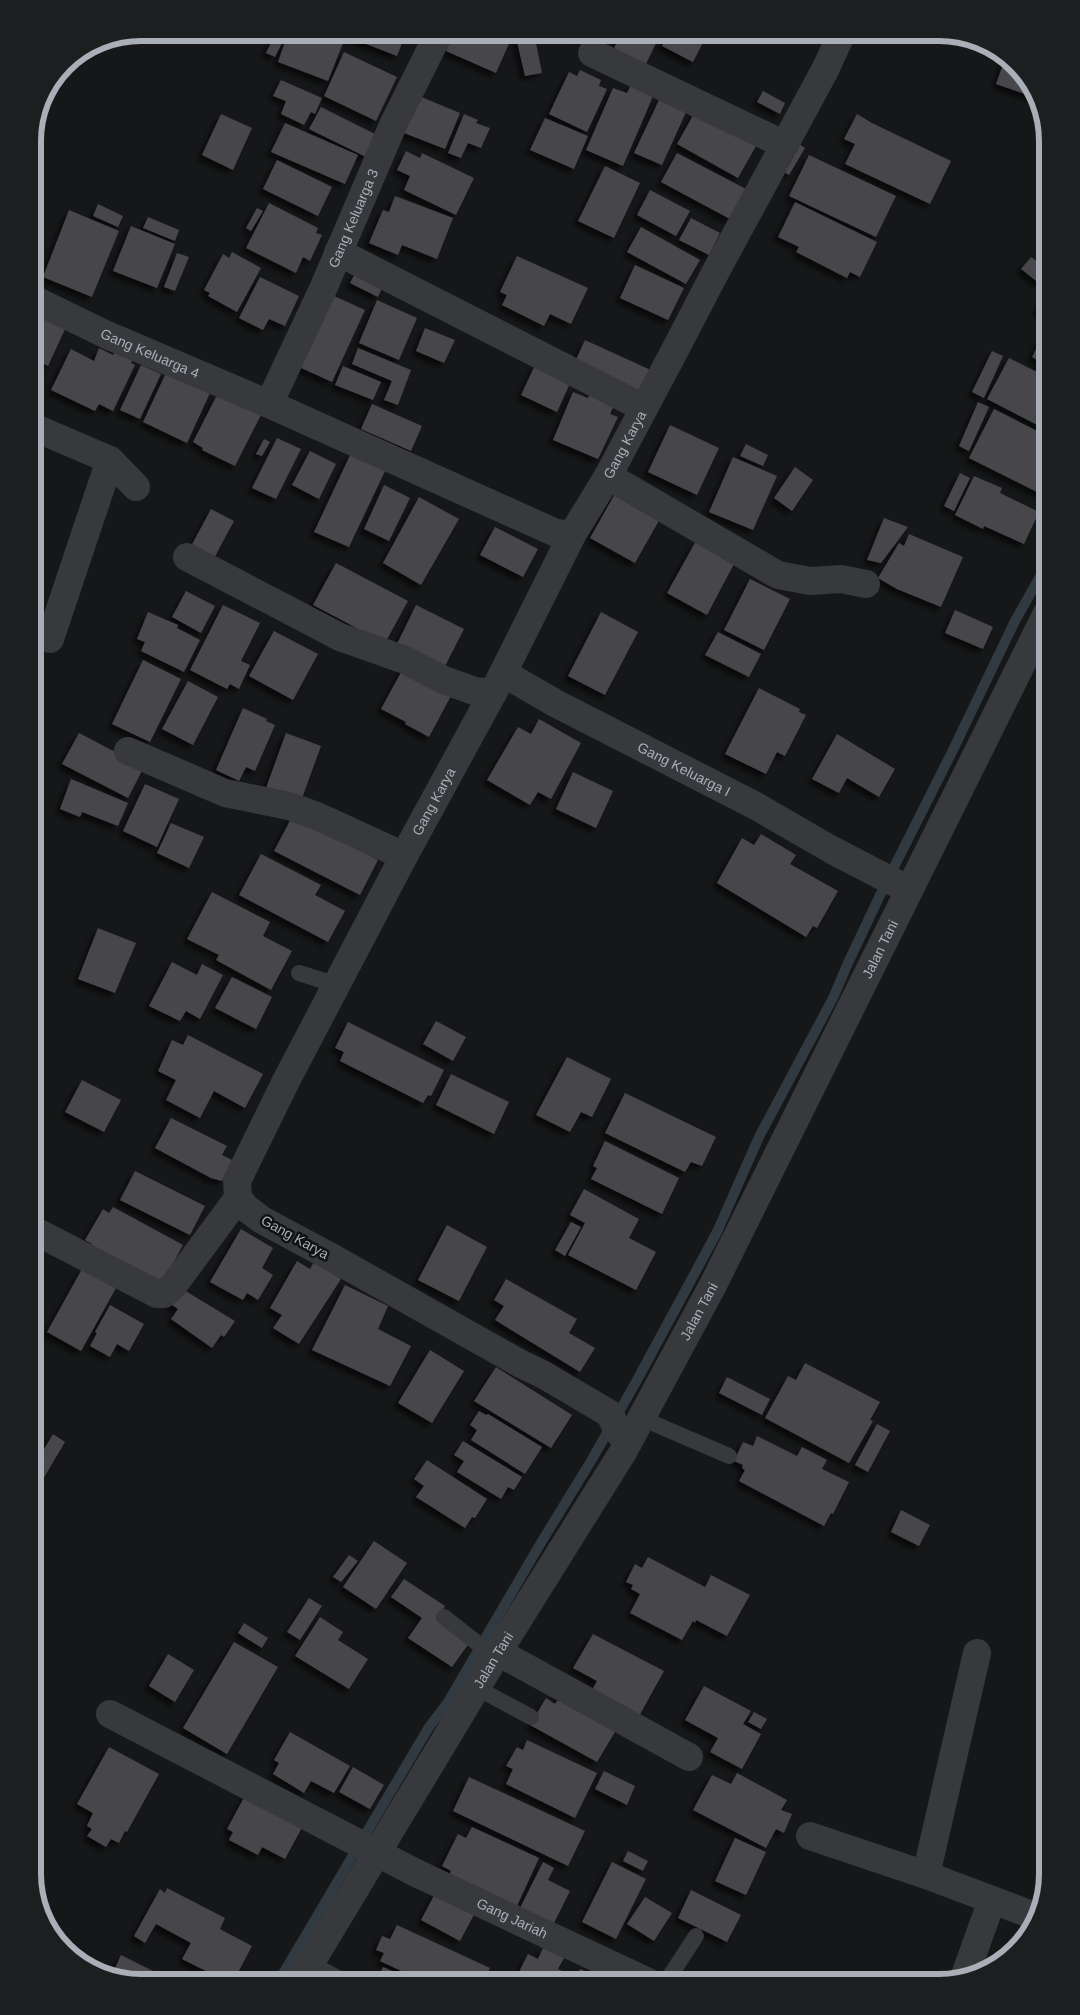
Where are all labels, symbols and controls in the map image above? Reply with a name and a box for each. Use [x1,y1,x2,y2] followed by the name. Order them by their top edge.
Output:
[325,166,381,270] street label: Gang Keluarga 3
[98,325,202,382] street label: Gang Keluarga 4
[600,408,649,481] street label: Gang Karya
[635,739,733,800] street label: Gang Keluarga I
[409,765,459,838] street label: Gang Karya
[859,917,901,981] street label: Jalan Tani
[258,1212,332,1262] street label: Gang Karya
[677,1280,721,1343] street label: Jalan Tani
[470,1629,516,1691] street label: Jalan Tani
[474,1895,550,1942] street label: Gang Jariah

